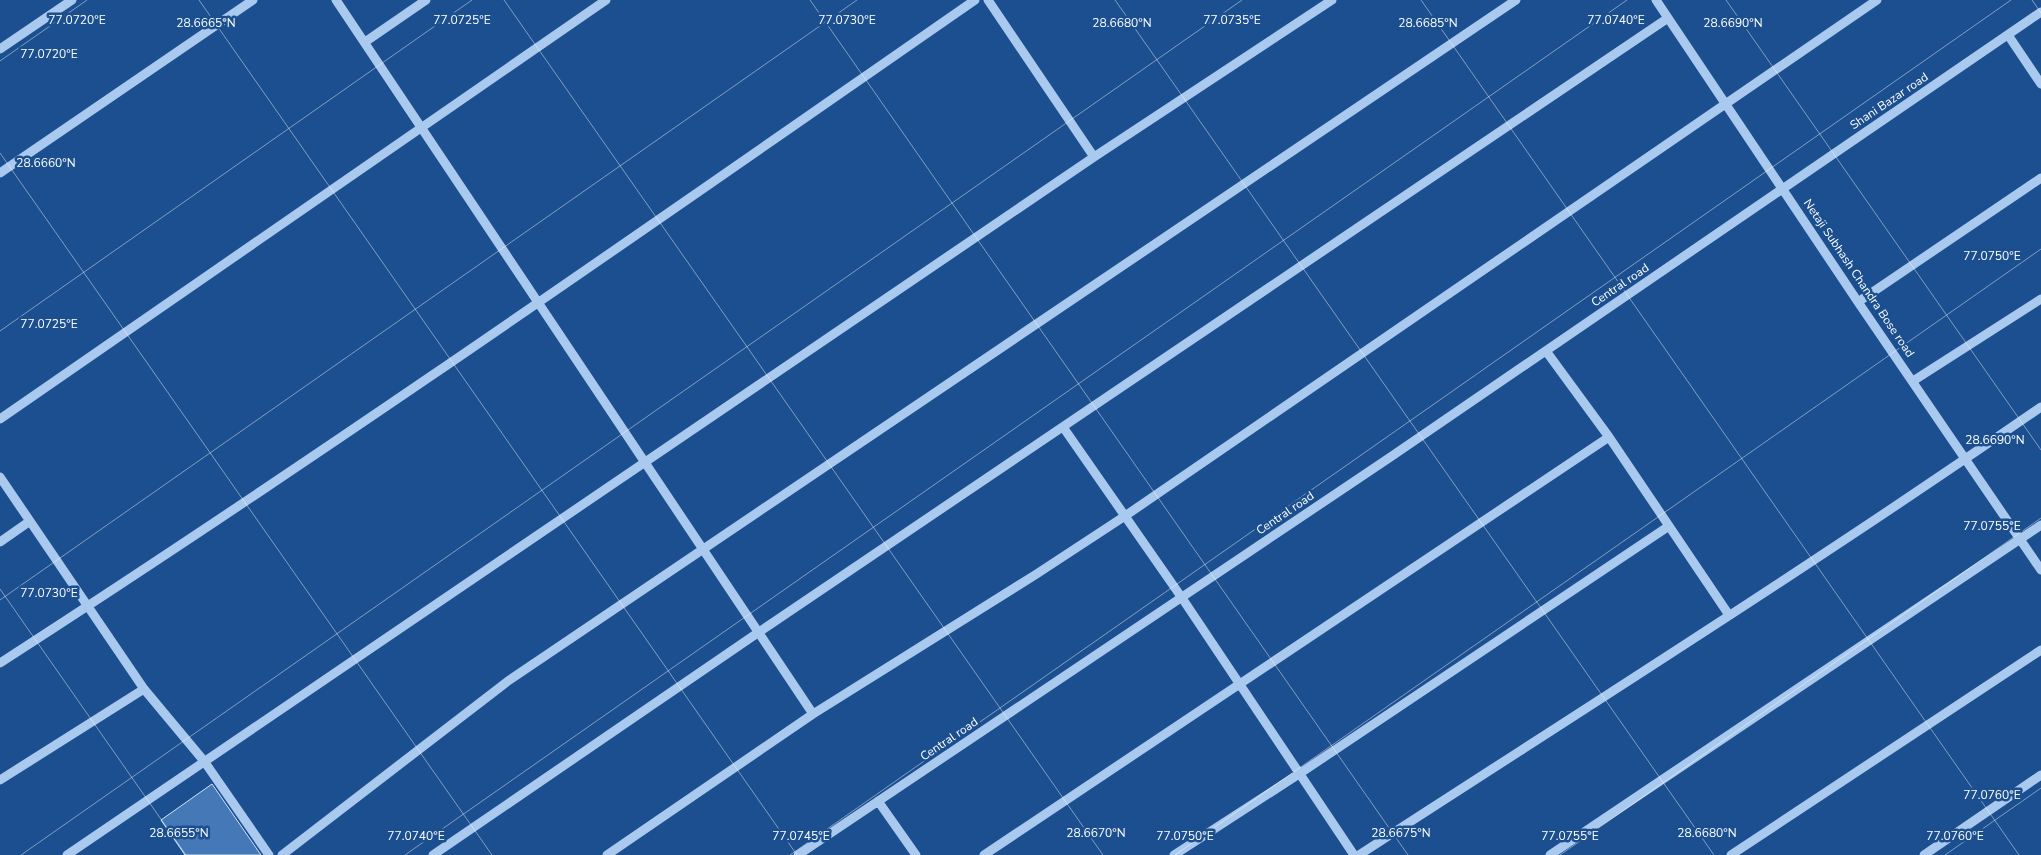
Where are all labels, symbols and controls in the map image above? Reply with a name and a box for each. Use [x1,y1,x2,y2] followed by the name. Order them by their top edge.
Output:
[48,12,106,28] text: 77.0720°E
[433,12,491,28] text: 77.0725°E
[818,12,876,28] text: 77.0730°E
[1203,12,1261,28] text: 77.0735°E
[1587,12,1645,28] text: 77.0740°E
[176,15,236,31] text: 28.6665°N
[1092,15,1152,31] text: 28.6680°N
[1398,15,1458,31] text: 28.6685°N
[1703,15,1763,31] text: 28.6690°N
[20,46,78,62] text: 77.0720°E
[1847,69,1931,133] street label: Shani Bazar road
[16,155,76,171] text: 28.6660°N
[1800,196,1918,360] street label: Netaji Subhash Chandra Bose road
[1963,248,2021,264] text: 77.0750°E
[1588,260,1652,310] street label: Central road
[20,316,78,332] text: 77.0725°E
[1965,432,2025,448] text: 28.6690°N
[1253,488,1317,538] street label: Central road
[1963,518,2021,534] text: 77.0755°E
[20,585,78,601] text: 77.0730°E
[917,714,981,764] street label: Central road
[1963,787,2021,803] text: 77.0760°E
[149,825,209,841] text: 28.6655°N
[1066,825,1126,841] text: 28.6670°N
[1371,825,1431,841] text: 28.6675°N
[1677,825,1737,841] text: 28.6680°N
[387,828,445,844] text: 77.0740°E
[772,828,830,844] text: 77.0745°E
[1156,828,1214,844] text: 77.0750°E
[1541,828,1599,844] text: 77.0755°E
[1926,828,1984,844] text: 77.0760°E

